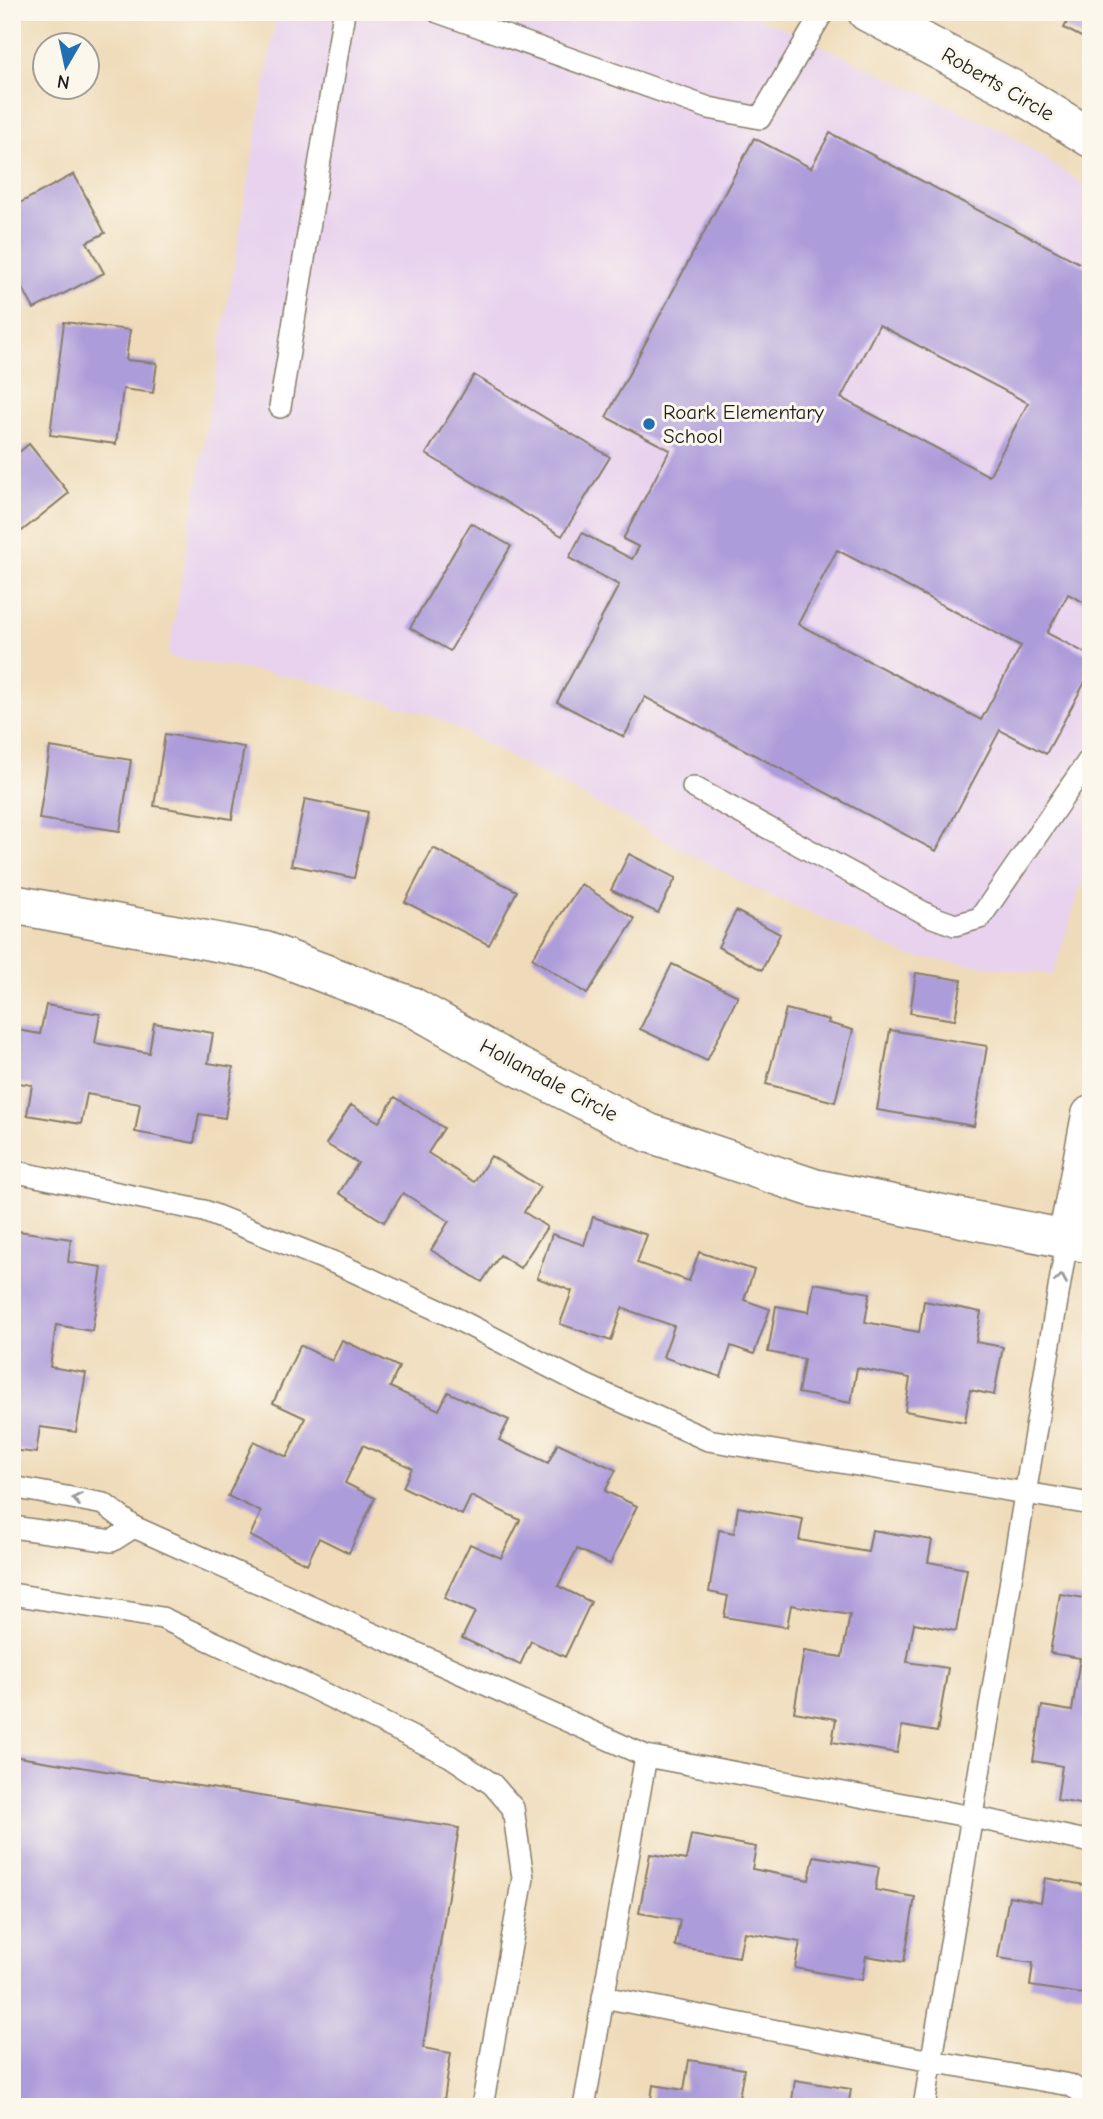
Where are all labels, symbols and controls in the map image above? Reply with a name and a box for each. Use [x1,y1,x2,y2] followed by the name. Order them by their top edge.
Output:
[32,32,102,102] north arrow
[938,42,1058,126] street label: Roberts Circle
[56,70,71,94] text: N
[663,400,825,448] place label: Roark Elementary School
[641,416,657,432] marker: Roark Elementary School
[476,1034,622,1126] street label: Hollandale Circle
[1053,1273,1068,1285] one-way arrow
[71,1492,82,1507] one-way arrow

